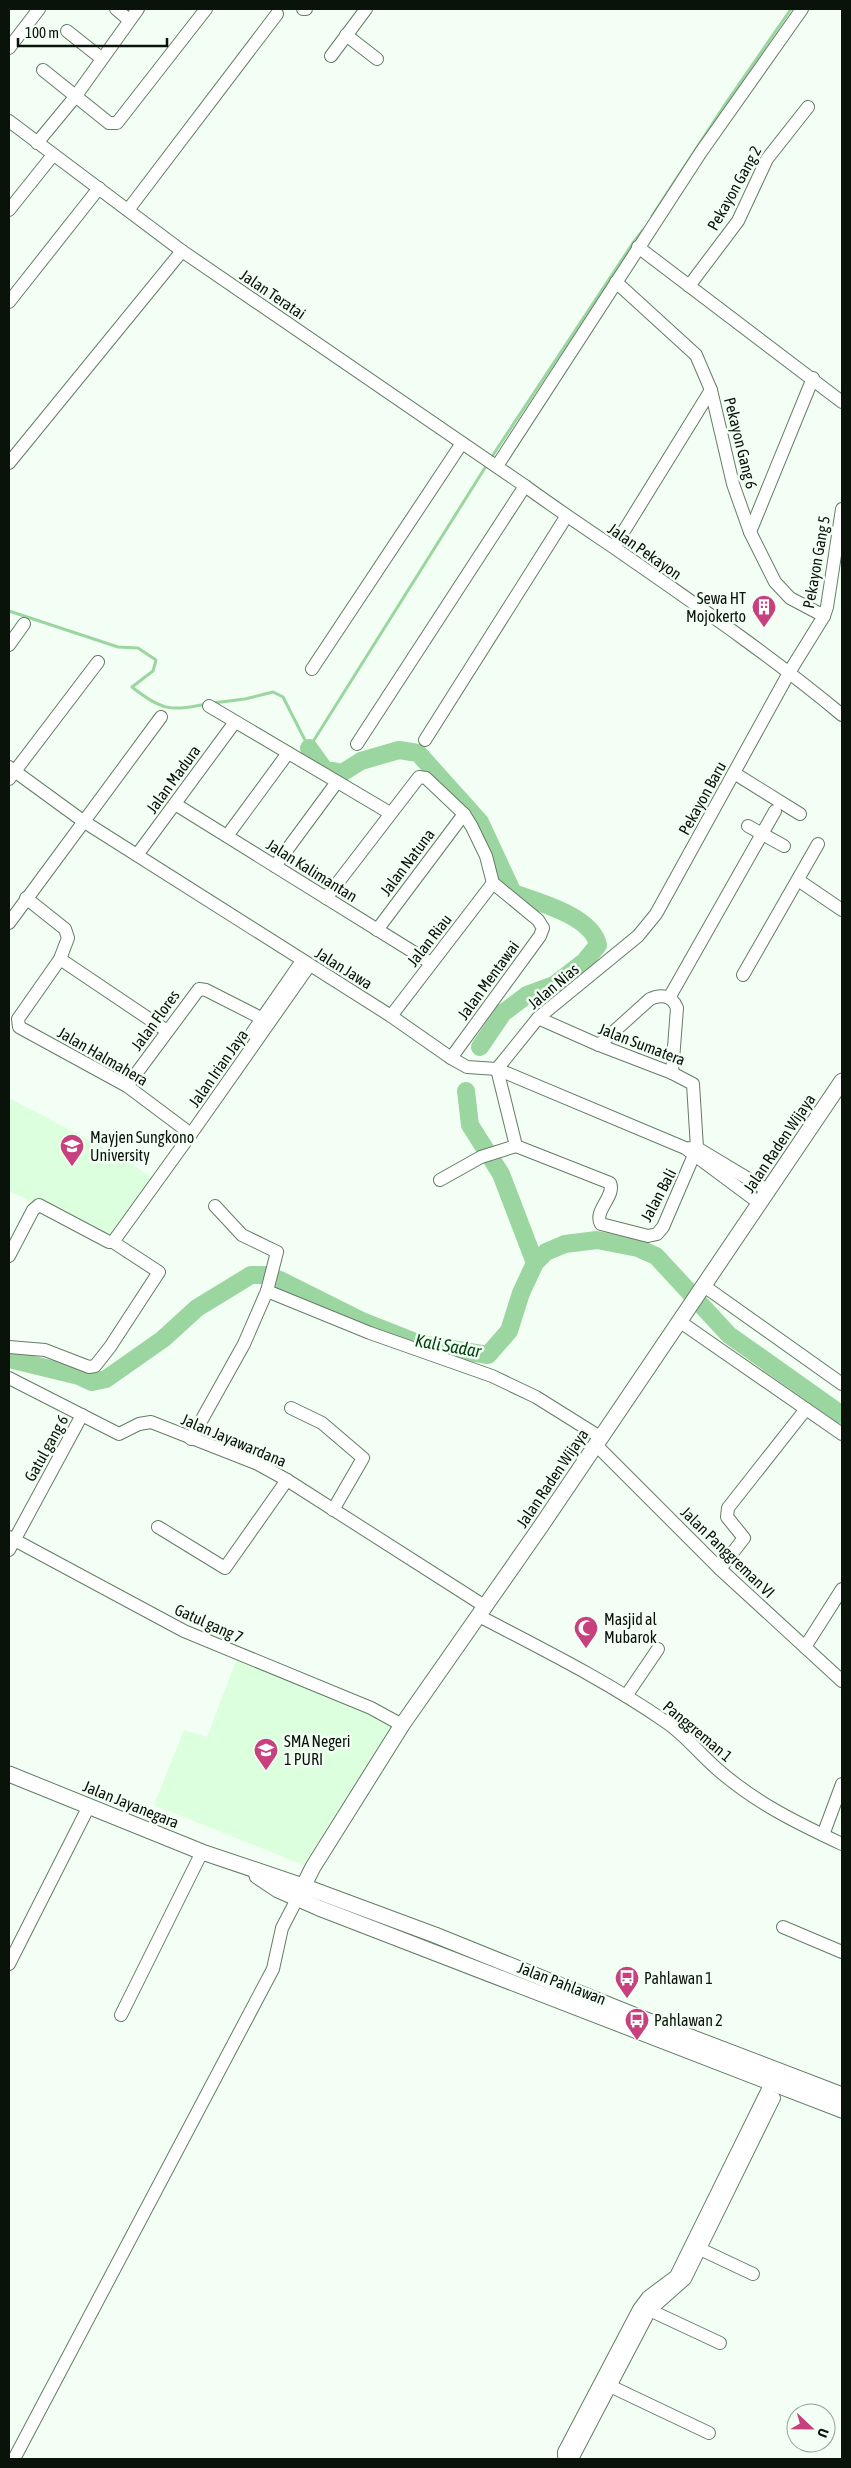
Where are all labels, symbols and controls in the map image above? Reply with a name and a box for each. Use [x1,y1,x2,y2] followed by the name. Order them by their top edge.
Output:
[18,15,166,47] scale bar
[25,24,59,41] text: 100 m
[703,143,765,234] street label: Pekayon Gang 2
[237,266,309,322] street label: Jalan Teratai
[720,395,761,491] street label: Pekayon Gang 6
[799,514,834,610] street label: Pekayon Gang 5
[604,519,685,584] street label: Jalan Pekayon
[686,589,746,626] place label: Sewa HT Mojokerto
[751,594,777,628] building icon: Sewa HT Mojokerto
[142,742,204,816] street label: Jalan Madura
[675,758,730,838] street label: Pekayon Baru
[376,825,438,899] street label: Jalan Natuna
[263,835,361,905] street label: Jalan Kalimantan
[403,910,455,970] street label: Jalan Riau
[454,937,522,1023] street label: Jalan Mentawai
[312,944,376,992] street label: Jalan Jawa
[524,959,582,1012] street label: Jalan Nias
[127,986,183,1054] street label: Jalan Flores
[596,1019,688,1069] street label: Jalan Sumatera
[55,1023,151,1089] street label: Jalan Halmahera
[185,1026,252,1111] street label: Jalan Irian Jaya
[739,1090,819,1196] street label: Jalan Raden Wijaya
[90,1128,194,1165] place label: Mayjen Sungkono University
[59,1133,85,1167] school or university icon: Mayjen Sungkono University
[637,1166,679,1224] street label: Jalan Bali
[414,1329,483,1362] water label: Kali Sadar
[178,1410,289,1471] street label: Jalan Jayawardana
[20,1412,72,1485] street label: Gatul gang 6
[512,1425,592,1531] street label: Jalan Raden Wijaya
[677,1503,779,1602] street label: Jalan Panggreman VI
[172,1600,246,1647] street label: Gatul gang 7
[604,1610,657,1646] place label: Masjid al Mubarok
[573,1615,599,1649] mosque icon: Masjid al Mubarok
[659,1697,736,1766] street label: Panggreman 1
[284,1732,350,1768] place label: SMA Negeri 1 PURI
[253,1737,279,1771] school or university icon: SMA Negeri 1 PURI
[80,1777,181,1832] street label: Jalan Jayanegara
[515,1958,609,2008] street label: Jalan Pahlawan
[614,1965,640,1999] bus stop icon: Pahlawan 1
[644,1969,713,1987] place label: Pahlawan 1
[624,2007,650,2041] bus stop icon: Pahlawan 2
[654,2011,723,2029] place label: Pahlawan 2
[786,2403,836,2453] north arrow
[814,2426,832,2440] text: U

